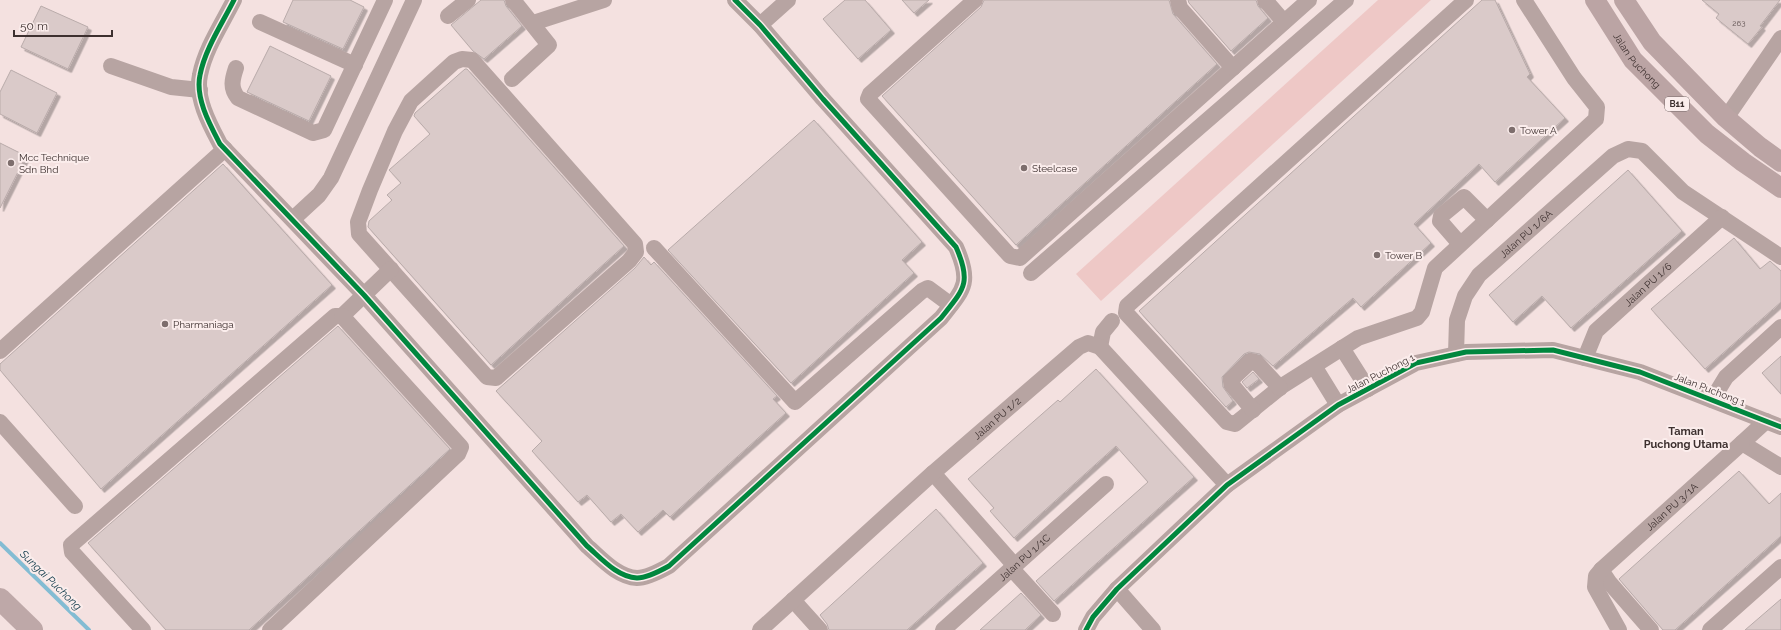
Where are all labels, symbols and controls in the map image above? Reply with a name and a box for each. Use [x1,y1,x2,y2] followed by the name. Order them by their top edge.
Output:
[14,12,112,38] scale bar
[1732,18,1746,28] house number: 263
[20,19,48,33] text: 50 m
[1611,31,1663,90] street label: Jalan Puchong
[1665,97,1689,111] road number: B11
[1507,125,1517,135] marker: Tower A
[1520,125,1557,136] place label: Tower A
[19,152,89,175] place label: Mcc Technique Sdn Bhd
[6,158,16,168] marker: Mcc Technique Sdn Bhd
[1019,163,1029,173] marker: Steelcase
[1032,163,1077,174] place label: Steelcase
[1498,208,1555,260] street label: Jalan PU 1/6A
[1372,250,1382,260] marker: Tower B
[1385,250,1422,261] place label: Tower B
[1622,261,1674,308] street label: Jalan PU 1/6
[160,319,170,329] marker: Pharmaniaga
[173,319,234,330] place label: Pharmaniaga
[1344,351,1417,395] street label: Jalan Puchong 1
[1673,371,1747,408] street label: Jalan Puchong 1
[971,395,1023,442] street label: Jalan PU 1/2
[1644,425,1728,451] district label: Taman Puchong Utama
[1644,481,1700,533] street label: Jalan PU 3/1A
[997,532,1052,583] street label: Jalan PU 1/1C
[16,547,85,613] water label: Sungai Puchong

